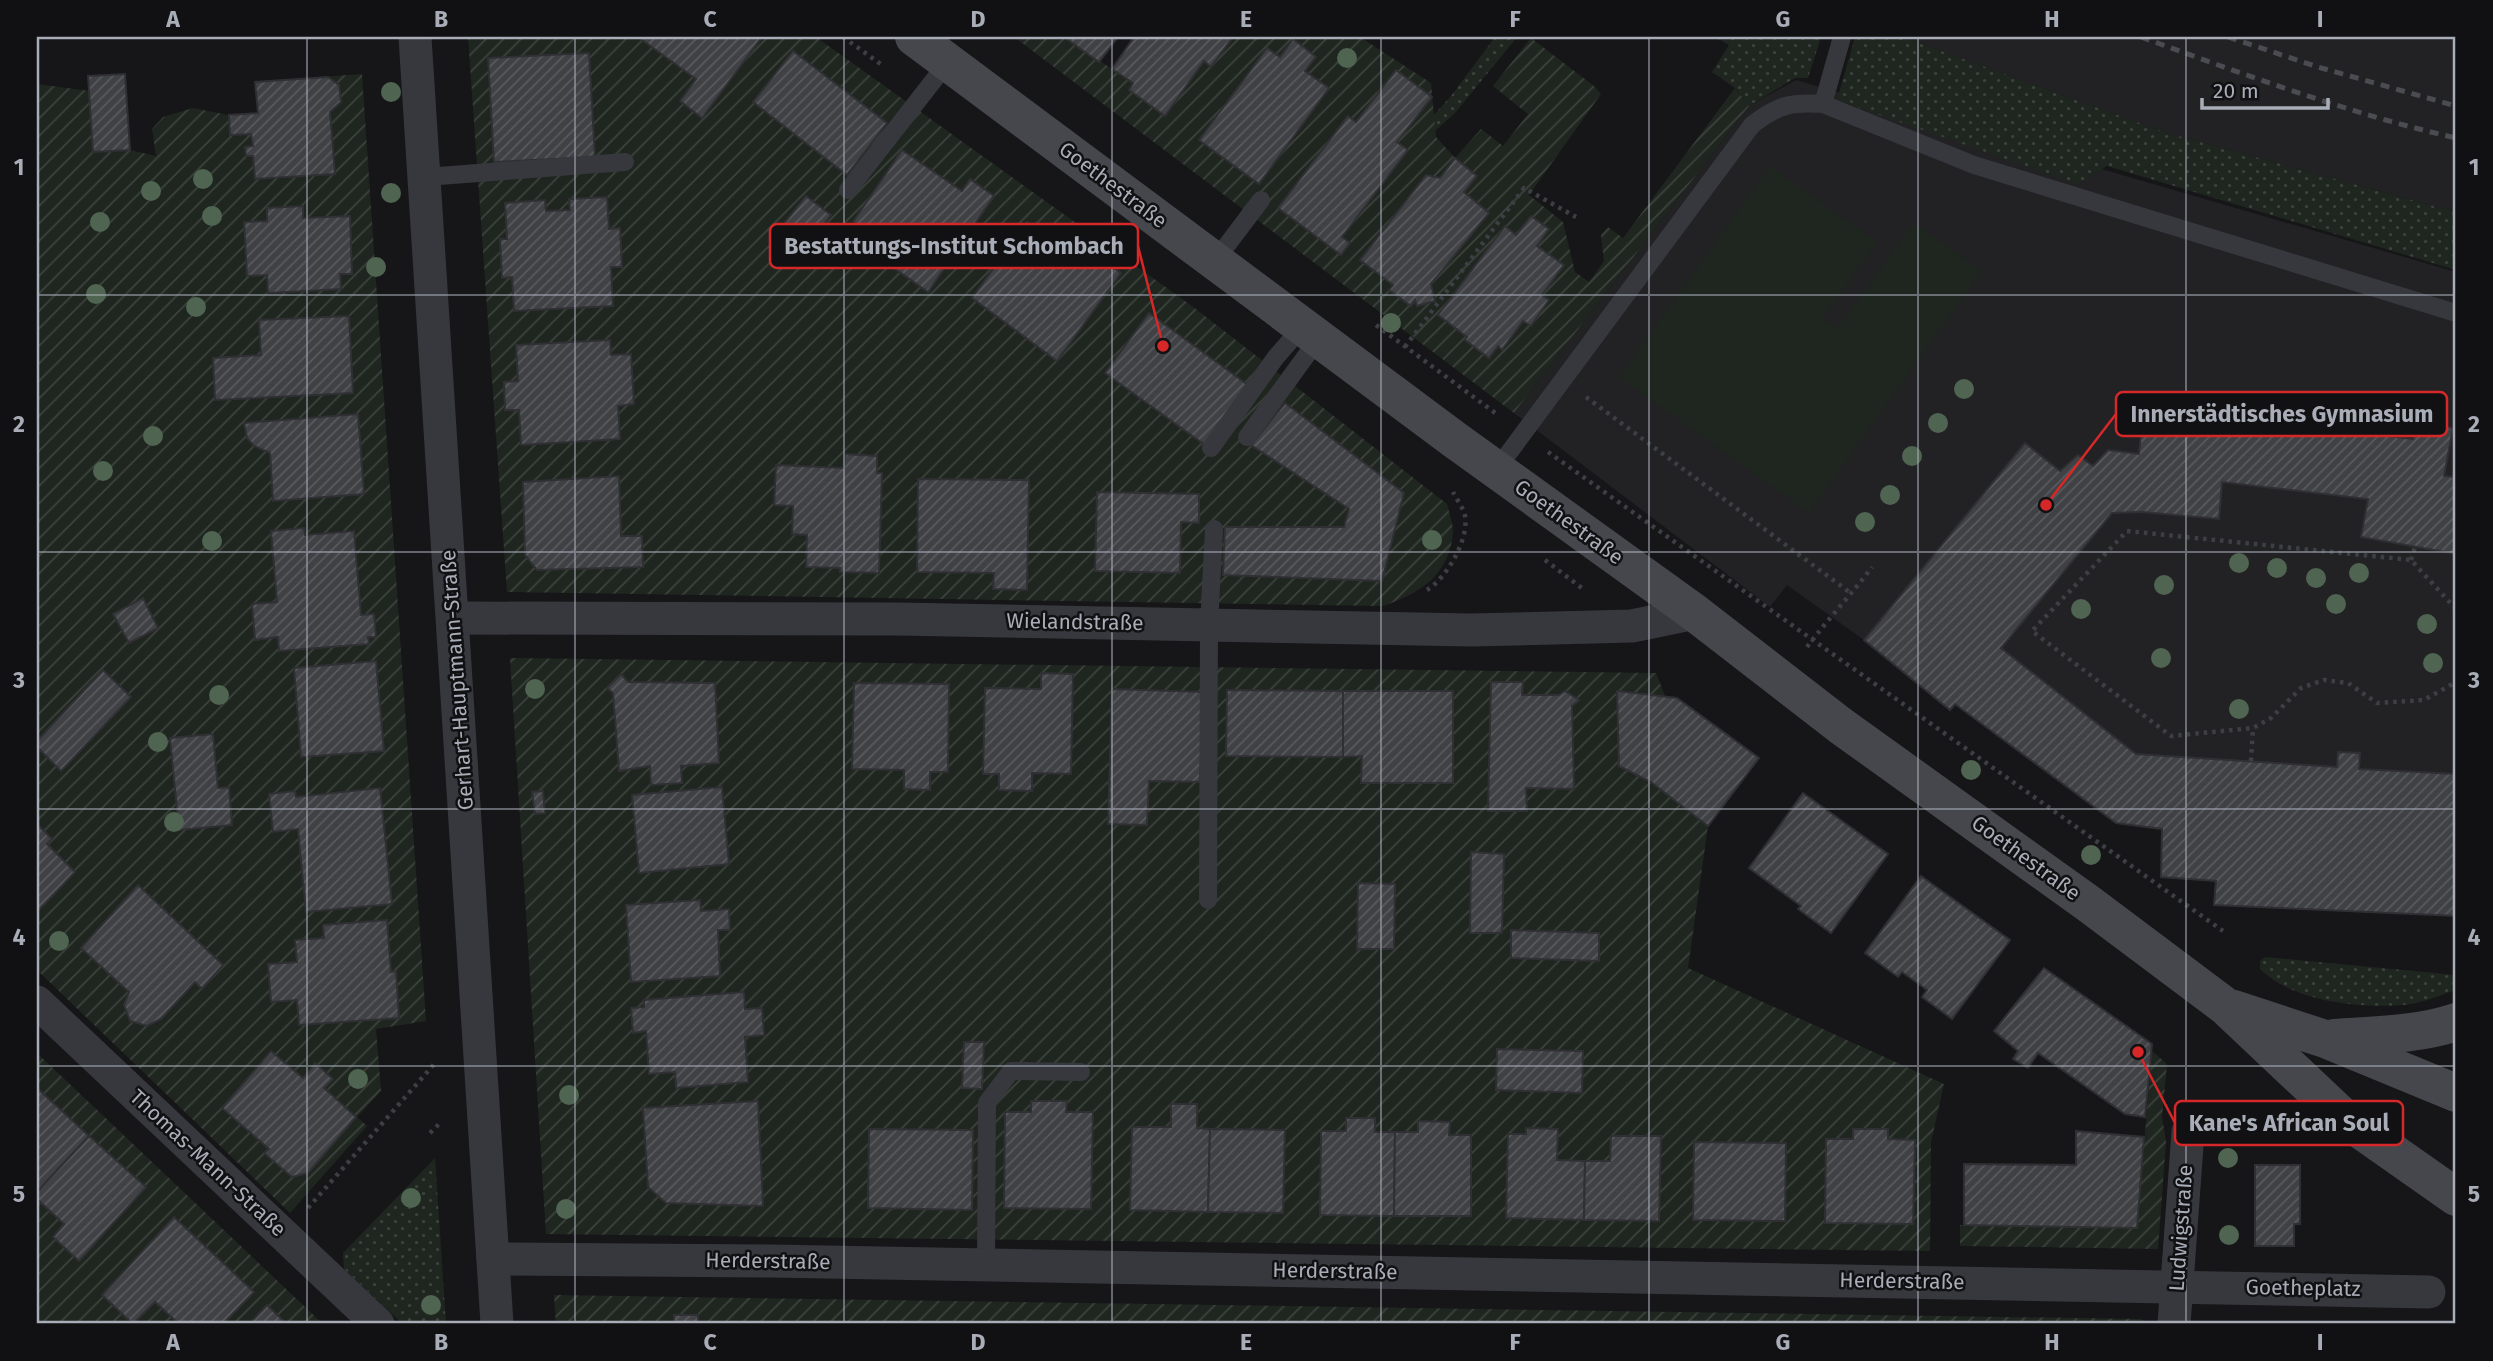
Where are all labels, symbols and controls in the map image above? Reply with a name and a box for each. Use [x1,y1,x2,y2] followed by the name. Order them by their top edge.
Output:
[165,5,180,33] text: A
[434,5,448,33] text: B
[703,5,717,33] text: C
[971,5,986,33] text: D
[1240,5,1252,33] text: E
[1509,5,1521,33] text: F
[1776,5,1790,33] text: G
[2044,5,2060,33] text: H
[2317,5,2323,33] text: I
[2202,66,2328,110] scale bar
[2213,78,2259,104] text: 20 m
[1054,136,1172,234] street label: Goethestraße
[14,153,24,181] text: 1
[2469,153,2479,181] text: 1
[770,224,1138,268] callout: Bestattungs-Institut Schombach
[784,232,1124,260] text: Bestattungs-Institut Schombach
[2116,392,2447,436] callout: Innerstädtisches Gymnasium
[2130,400,2434,428] text: Innerstädtisches Gymnasium
[13,410,25,438] text: 2
[2468,410,2480,438] text: 2
[1509,474,1629,570] street label: Goethestraße
[435,549,479,811] street label: Gerhart-Hauptmann-Straße
[1006,608,1144,636] street label: Wielandstraße
[12,666,25,694] text: 3
[2467,666,2480,694] text: 3
[1966,810,2086,906] street label: Goethestraße
[13,923,26,951] text: 4
[2468,923,2481,951] text: 4
[124,1084,292,1242] street label: Thomas-Mann-Straße
[2175,1101,2403,1145] callout: Kane's African Soul
[2189,1109,2389,1137] text: Kane's African Soul
[2164,1164,2198,1292] street label: Ludwigstraße
[13,1180,25,1208] text: 5
[2468,1180,2480,1208] text: 5
[705,1247,831,1275] street label: Herderstraße
[1272,1257,1398,1285] street label: Herderstraße
[1839,1267,1965,1295] street label: Herderstraße
[2245,1274,2361,1302] street label: Goetheplatz
[165,1328,180,1356] text: A
[434,1328,448,1356] text: B
[703,1328,717,1356] text: C
[971,1328,986,1356] text: D
[1240,1328,1252,1356] text: E
[1509,1328,1521,1356] text: F
[1776,1328,1790,1356] text: G
[2044,1328,2060,1356] text: H
[2317,1328,2323,1356] text: I

